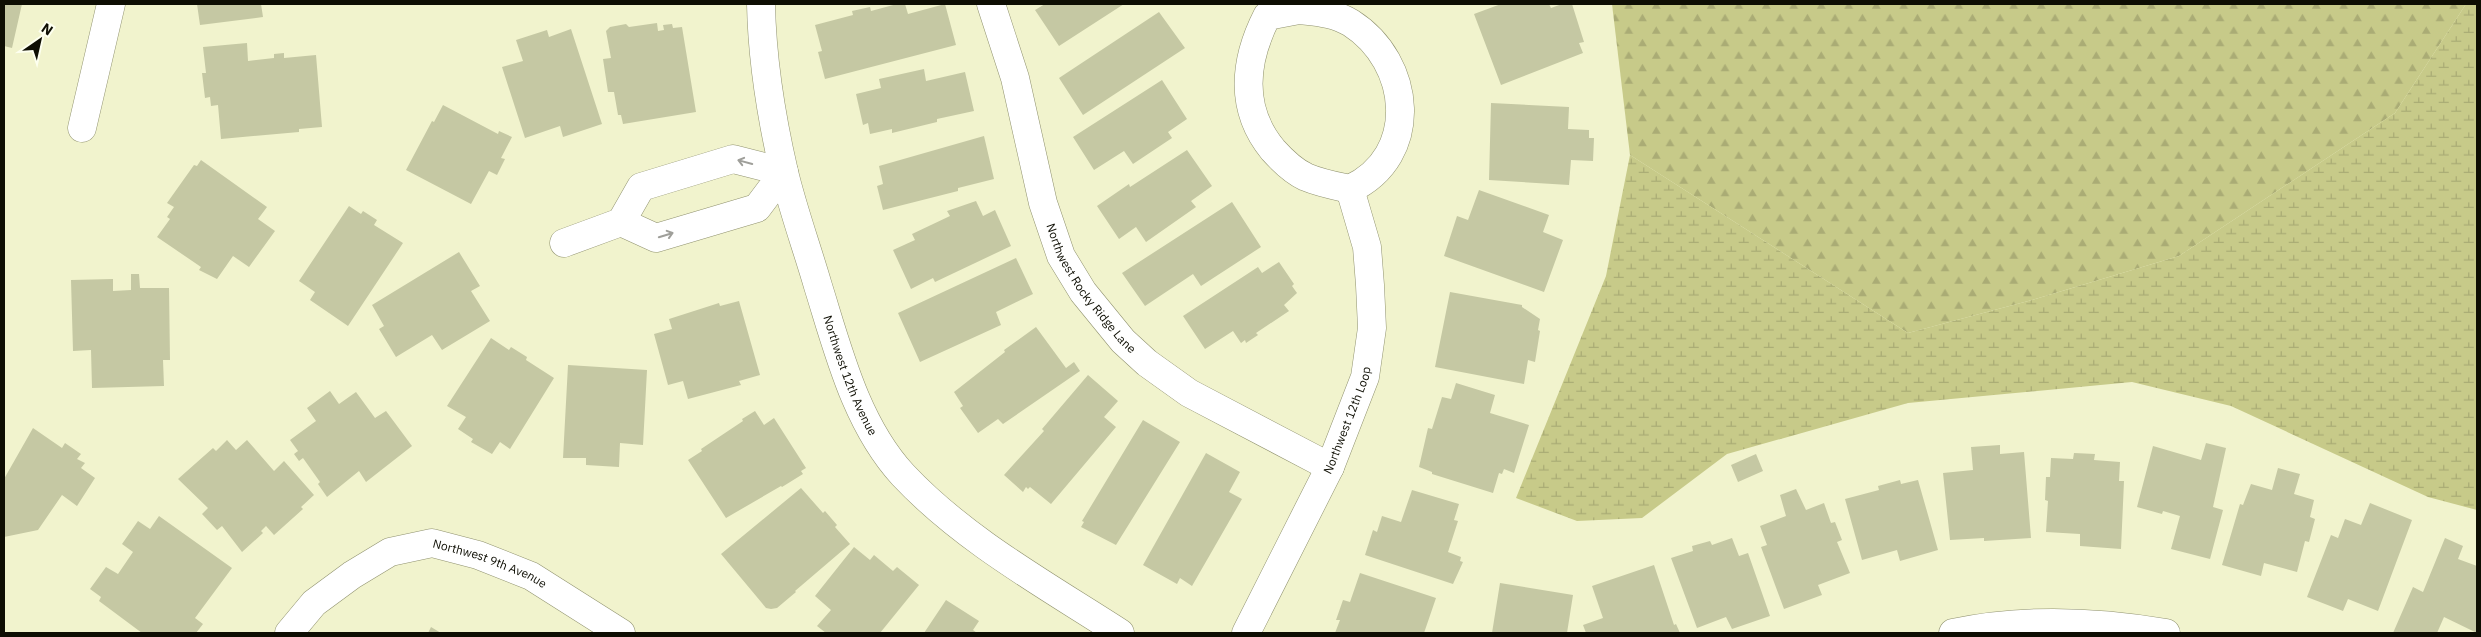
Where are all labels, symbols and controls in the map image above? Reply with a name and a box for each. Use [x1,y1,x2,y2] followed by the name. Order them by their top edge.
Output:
[15,15,65,65] north arrow
[38,19,57,40] text: N
[738,157,754,166] one-way arrow
[1043,221,1140,356] street label: Northwest Rocky Ridge Lane
[657,230,673,240] one-way arrow
[820,313,881,438] street label: Northwest 12th Avenue
[1320,366,1373,476] street label: Northwest 12th Loop
[431,536,550,591] street label: Northwest 9th Avenue

